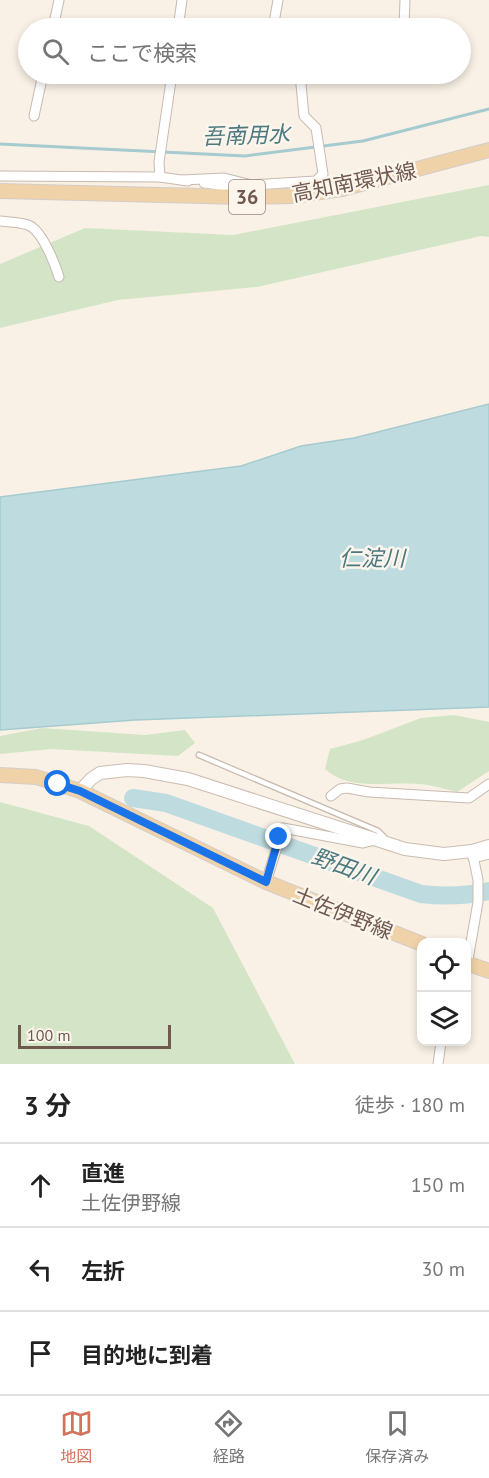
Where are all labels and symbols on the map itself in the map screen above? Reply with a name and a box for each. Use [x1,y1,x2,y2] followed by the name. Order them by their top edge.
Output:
[202,119,292,151] water label: 吾南用水
[290,157,418,207] street label: 高知南環状線
[229,180,265,214] road number: 36
[339,544,407,572] water label: 仁淀川
[44,770,70,796] route start
[265,823,291,849] route end
[308,842,382,891] water label: 野田川
[289,881,397,945] street label: 土佐伊野線
[18,1022,171,1050] scale bar

